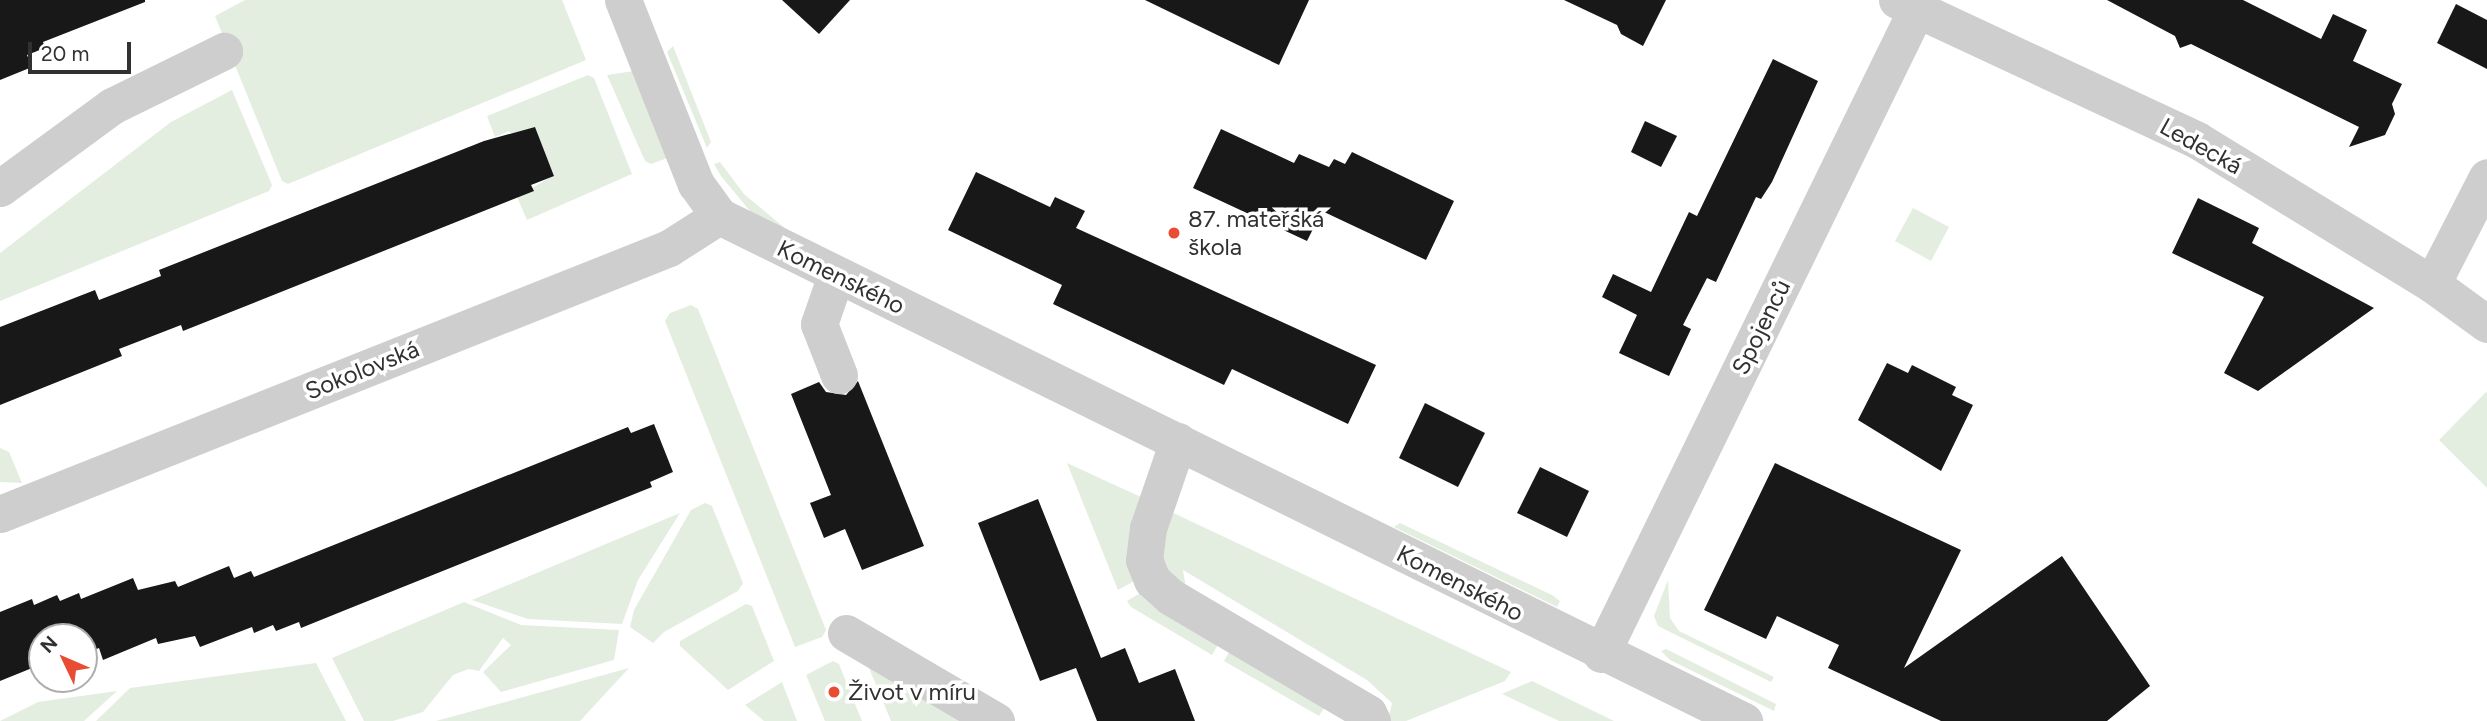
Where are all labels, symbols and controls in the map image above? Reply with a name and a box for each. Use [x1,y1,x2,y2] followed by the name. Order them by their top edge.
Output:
[32,28,135,72] scale bar
[41,41,89,66] text: 20 m
[2155,112,2247,180] street label: Ledecká
[1188,205,1324,261] place label: 87. mateřská škola
[1166,225,1182,241] marker: 87. mateřská škola
[773,234,909,320] street label: Komenského
[1726,275,1796,379] street label: Spojenců
[301,334,423,406] street label: Sokolovská
[1392,539,1528,627] street label: Komenského
[28,623,98,693] north arrow
[36,631,62,658] text: N
[848,678,976,706] place label: Život v míru
[826,684,842,700] marker: Život v míru

